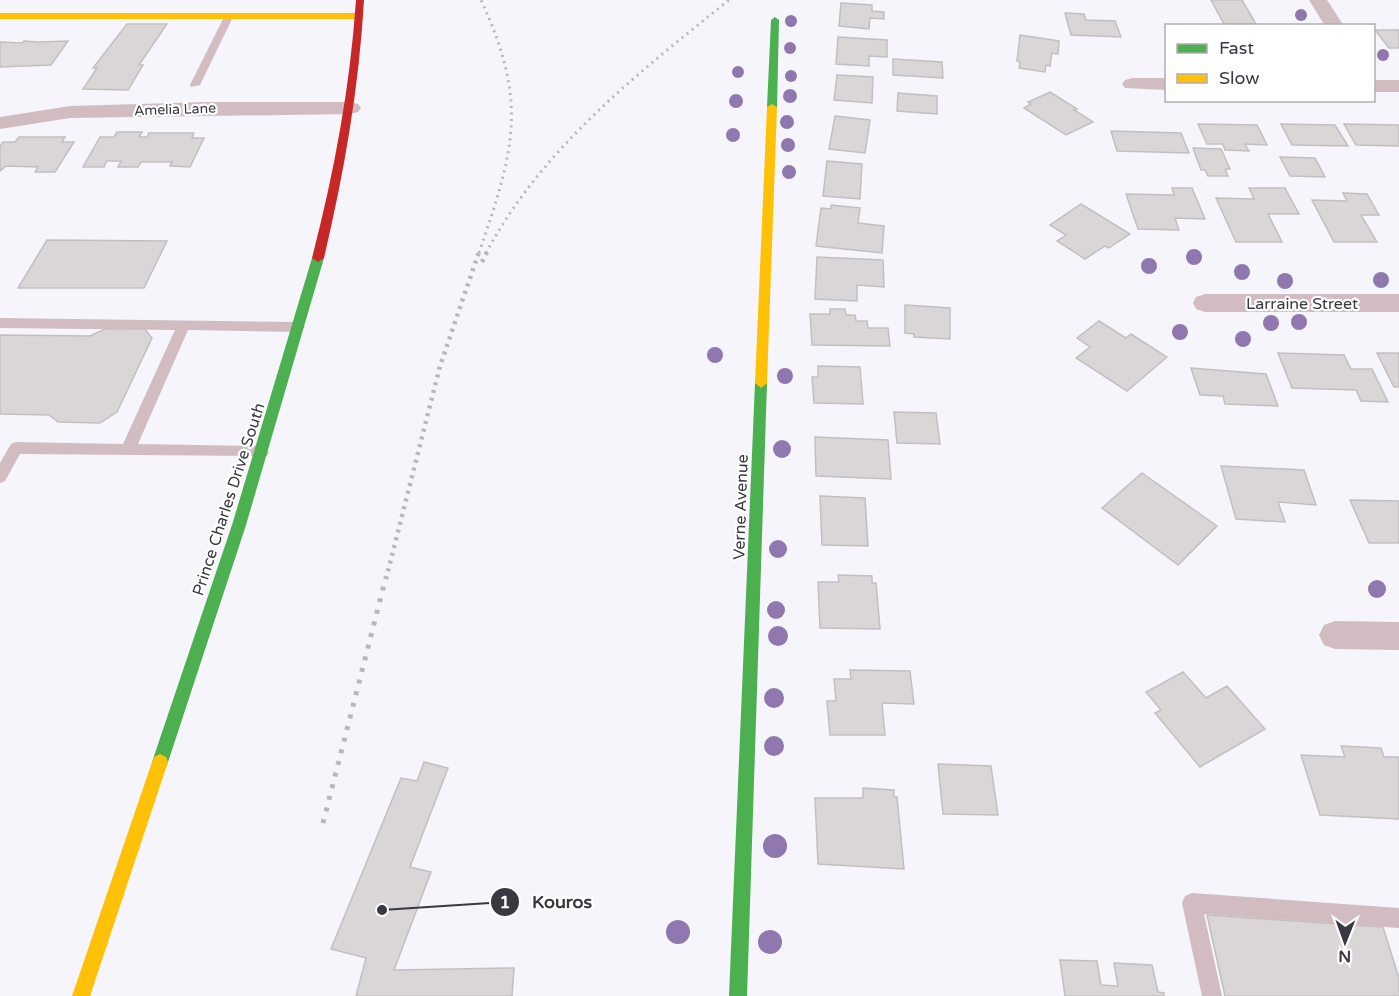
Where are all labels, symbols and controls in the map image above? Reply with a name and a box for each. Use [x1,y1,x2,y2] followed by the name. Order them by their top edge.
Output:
[1165,24,1375,102] legend
[1219,37,1254,59] text: Fast
[1219,67,1260,89] text: Slow
[134,100,216,119] street label: Amelia Lane
[1246,294,1358,314] street label: Larraine Street
[188,400,270,598] street label: Prince Charles Drive South
[729,454,753,560] street label: Verne Avenue
[490,884,604,920] callout: Kouros
[499,891,511,913] text: 1
[532,891,592,913] text: Kouros
[1315,912,1375,972] north arrow
[1338,946,1351,966] text: N

